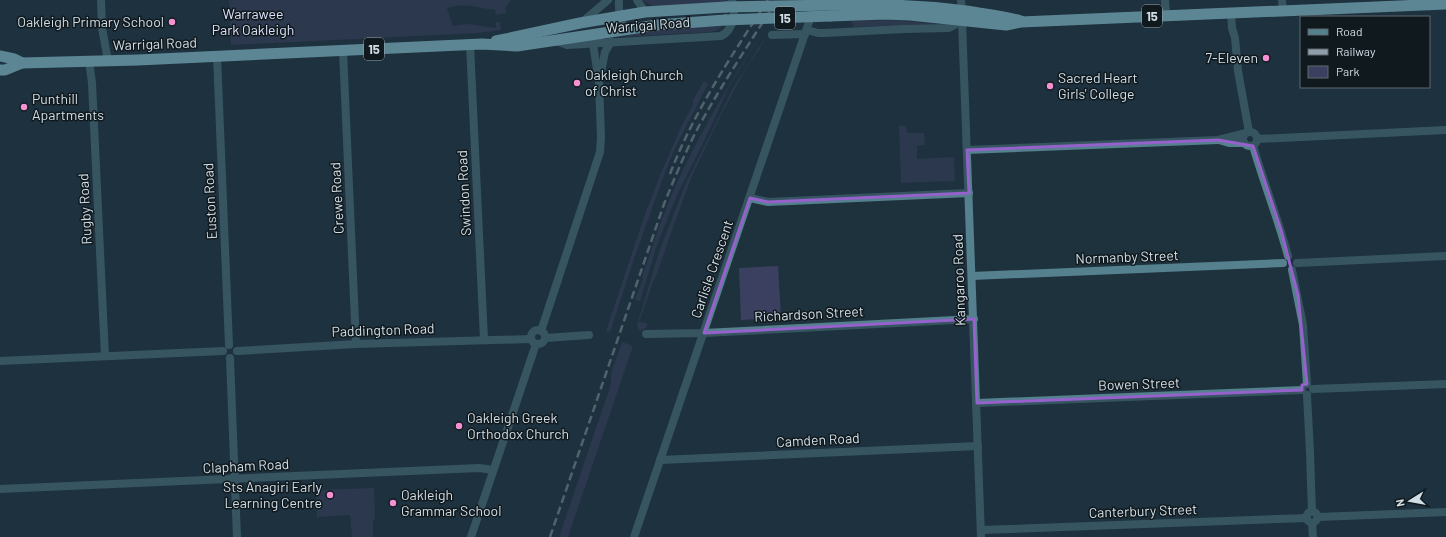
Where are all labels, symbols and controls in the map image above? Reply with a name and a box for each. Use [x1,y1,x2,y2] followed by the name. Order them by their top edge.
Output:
[212,5,294,38] park label: Warrawee Park Oakleigh
[1142,5,1162,27] road number: 15
[775,7,795,29] road number: 15
[17,13,164,30] place label: Oakleigh Primary School
[605,13,691,36] street label: Warrigal Road
[1300,16,1430,88] legend
[167,17,177,27] marker: Oakleigh Primary School
[1336,24,1363,38] text: Road
[113,34,197,53] street label: Warrigal Road
[364,38,384,60] road number: 15
[1336,44,1376,58] text: Railway
[1205,49,1258,66] place label: 7-Eleven
[1261,53,1271,63] marker: 7-Eleven
[1336,64,1360,78] text: Park
[585,66,683,99] place label: Oakleigh Church of Christ
[1058,69,1138,102] place label: Sacred Heart Girls' College
[572,78,582,88] marker: Oakleigh Church of Christ
[1045,81,1055,91] marker: Sacred Heart Girls' College
[32,90,104,123] place label: Punthill Apartments
[19,102,29,112] marker: Punthill Apartments
[453,150,474,236] street label: Swindon Road
[199,162,220,240] street label: Euston Road
[326,162,347,234] street label: Crewe Road
[74,173,95,245] street label: Rugby Road
[687,218,736,320] street label: Carlisle Crescent
[948,234,969,326] street label: Kangaroo Road
[1075,246,1179,267] street label: Normanby Street
[754,302,864,325] street label: Richardson Street
[331,319,435,340] street label: Paddington Road
[1098,374,1180,393] street label: Bowen Street
[467,409,569,442] place label: Oakleigh Greek Orthodox Church
[454,421,464,431] marker: Oakleigh Greek Orthodox Church
[776,429,860,450] street label: Camden Road
[202,455,290,476] street label: Clapham Road
[223,478,323,511] place label: Sts Anagiri Early Learning Centre
[1390,481,1430,521] north arrow
[401,486,501,519] place label: Oakleigh Grammar School
[325,490,335,500] marker: Sts Anagiri Early Learning Centre
[388,498,398,508] marker: Oakleigh Grammar School
[1393,498,1407,508] text: N
[1088,500,1198,521] street label: Canterbury Street

